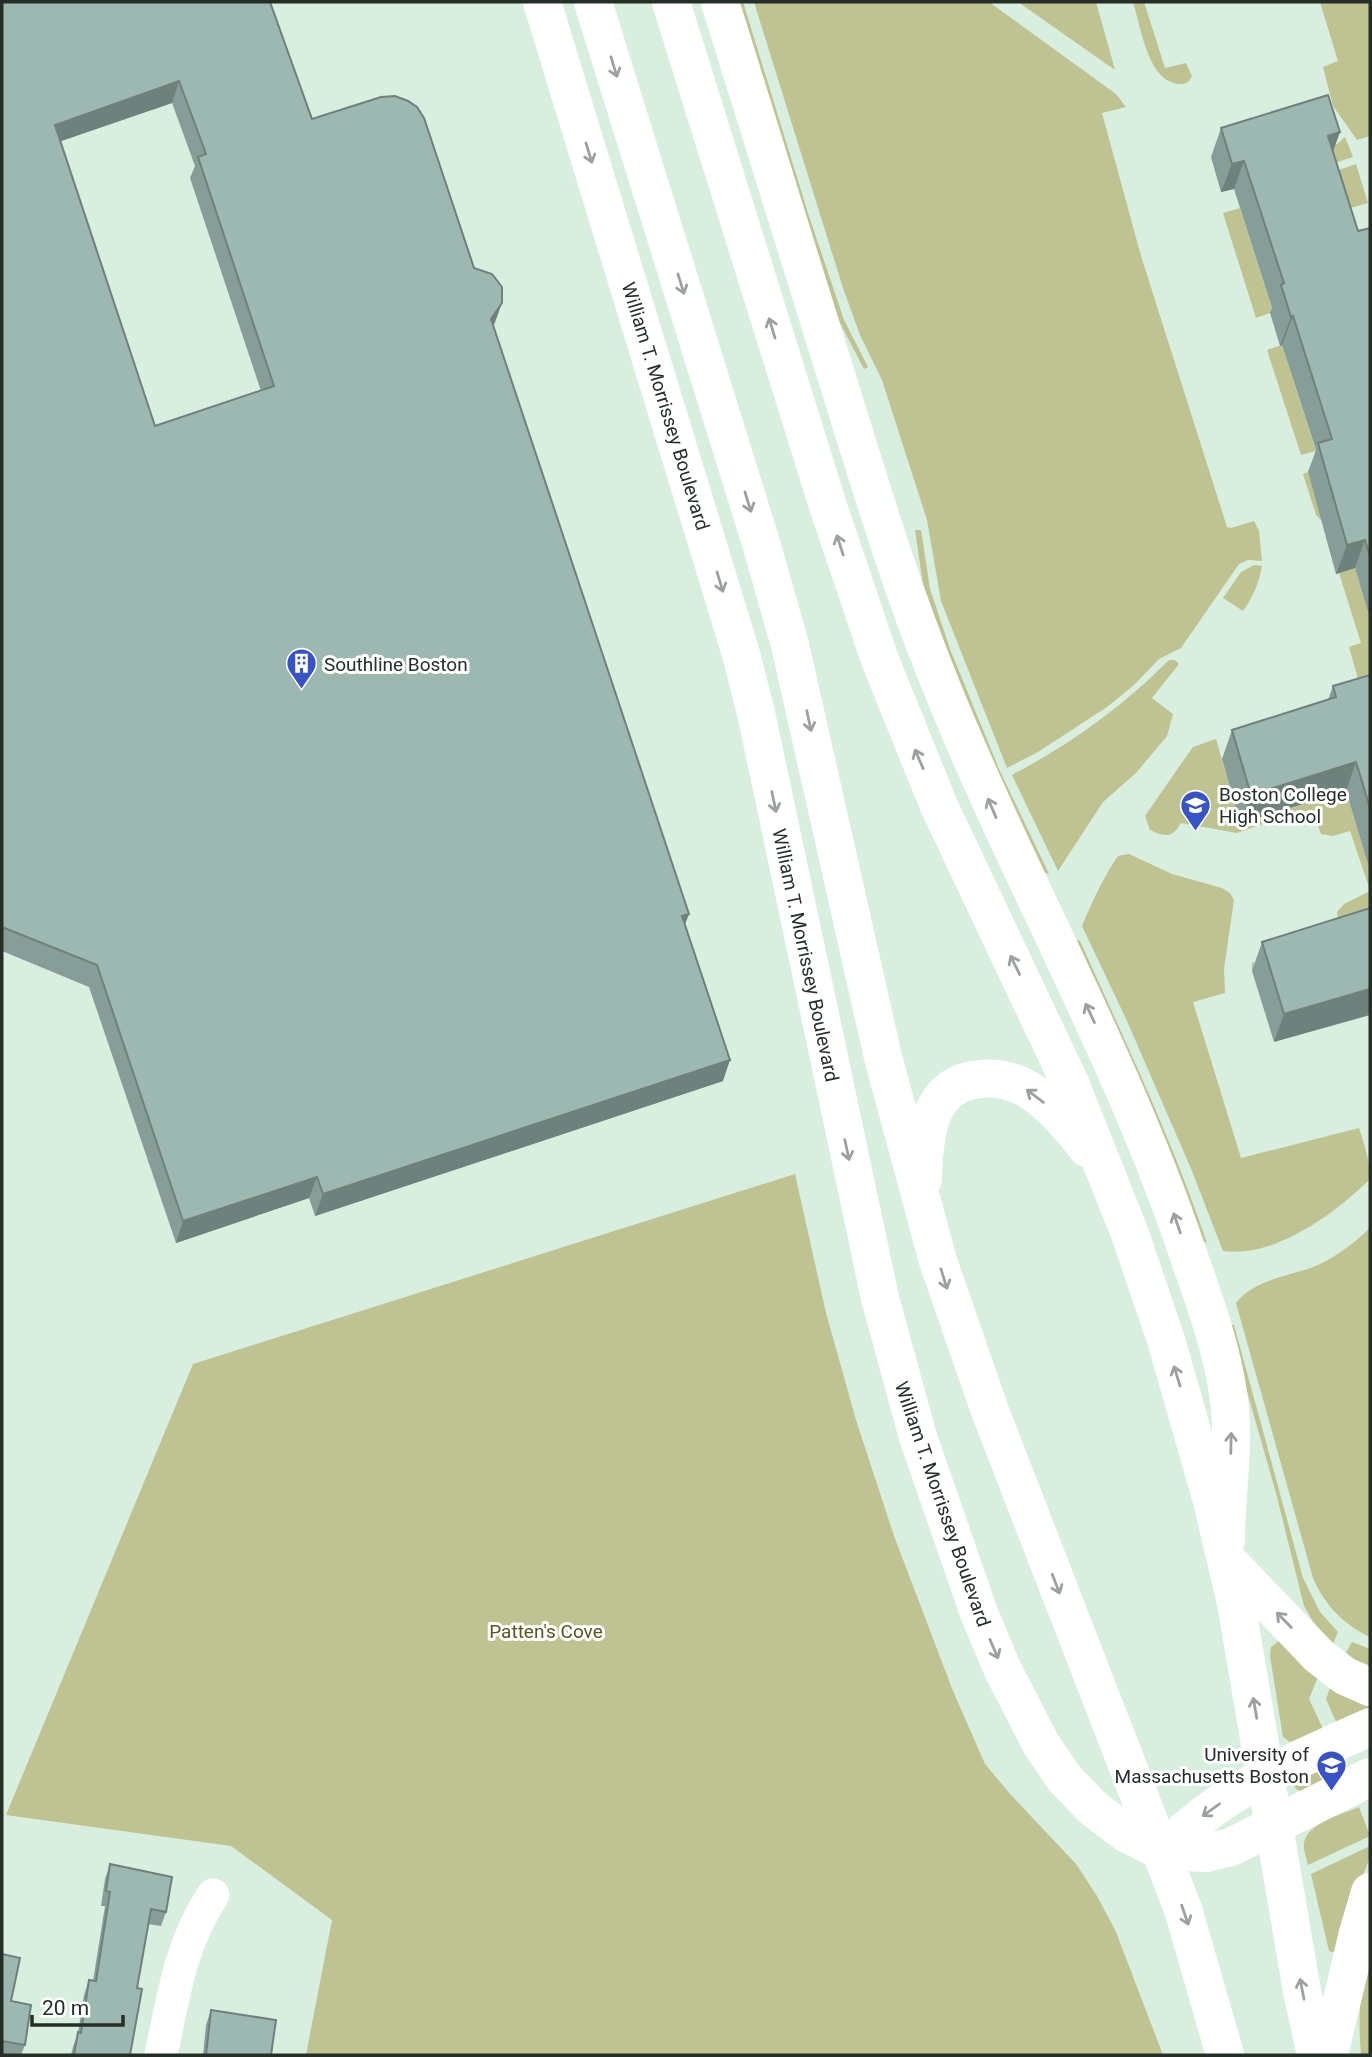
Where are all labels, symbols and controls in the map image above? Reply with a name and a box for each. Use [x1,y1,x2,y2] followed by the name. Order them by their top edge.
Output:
[608,56,621,78] one-way arrow
[583,142,596,164] one-way arrow
[676,273,688,295] one-way arrow
[617,279,714,533] street label: William T. Morrissey Boulevard
[765,317,778,339] one-way arrow
[743,490,756,512] one-way arrow
[833,535,846,557] one-way arrow
[715,570,728,592] one-way arrow
[284,647,318,691] building icon: Southline Boston
[324,653,468,676] place label: Southline Boston
[802,709,816,732] one-way arrow
[912,748,925,770] one-way arrow
[1219,783,1347,828] place label: Boston College High School
[1179,788,1213,832] school or university icon: Boston College High School
[768,790,782,813] one-way arrow
[985,797,998,819] one-way arrow
[767,827,844,1084] street label: William T. Morrissey Boulevard
[1008,955,1022,976] one-way arrow
[1082,1003,1096,1024] one-way arrow
[1026,1089,1045,1104] one-way arrow
[841,1138,854,1161] one-way arrow
[1170,1212,1182,1234] one-way arrow
[938,1268,951,1290] one-way arrow
[1169,1365,1182,1387] one-way arrow
[890,1378,995,1630] street label: William T. Morrissey Boulevard
[1224,1431,1237,1454] one-way arrow
[1051,1572,1064,1594] one-way arrow
[1275,1611,1292,1628] one-way arrow
[489,1620,603,1643] park label: Patten's Cove
[988,1638,1001,1660] one-way arrow
[1248,1697,1261,1720] one-way arrow
[1115,1743,1309,1788] place label: University of Massachusetts Boston
[1315,1748,1349,1792] school or university icon: University of Massachusetts Boston
[1202,1803,1221,1817] one-way arrow
[1180,1903,1192,1925] one-way arrow
[1294,1978,1308,2001] one-way arrow
[32,1983,122,2027] scale bar
[42,1996,89,2020] text: 20 m

